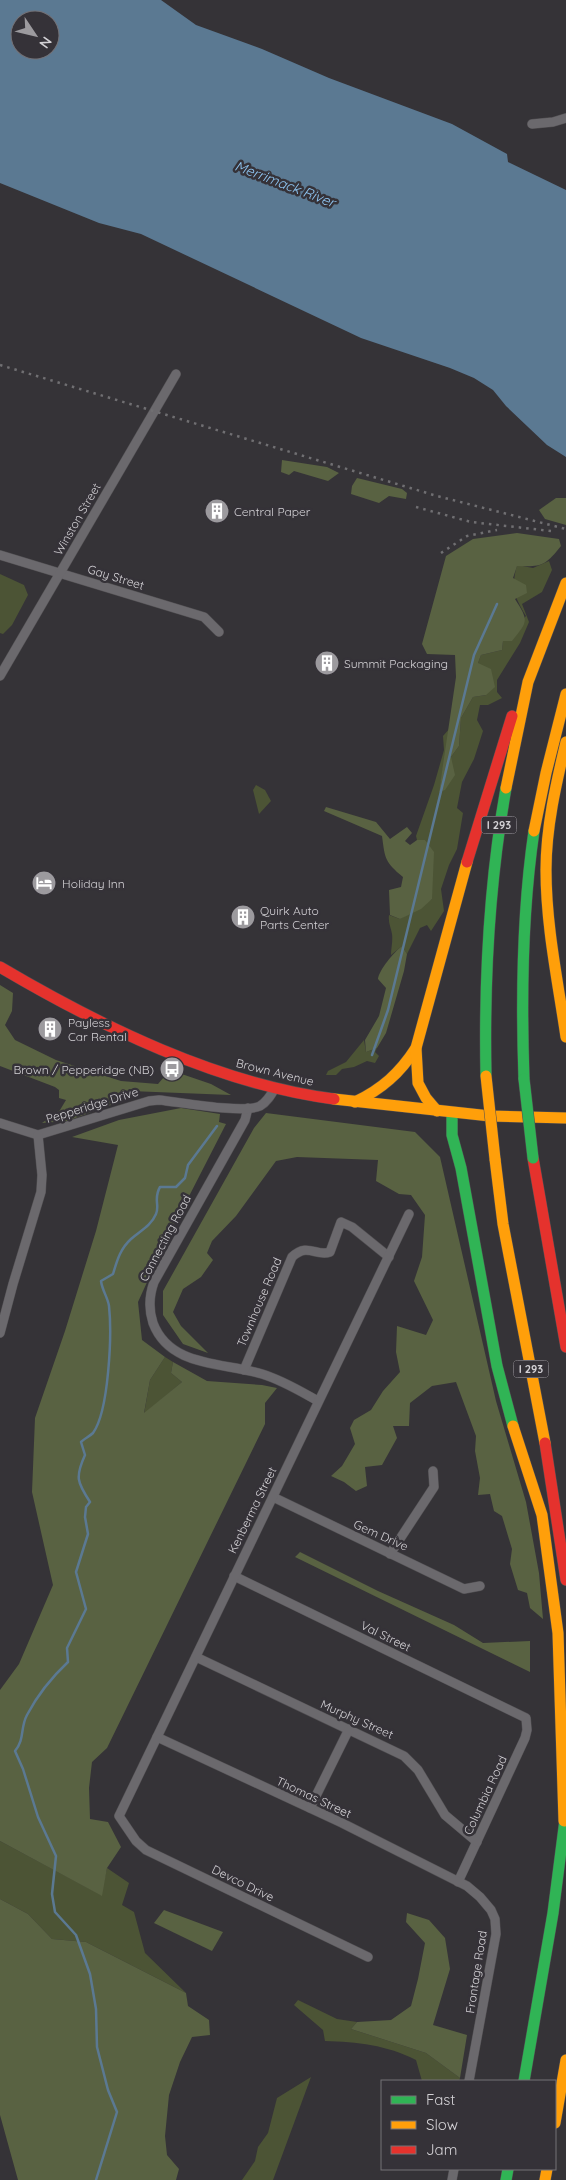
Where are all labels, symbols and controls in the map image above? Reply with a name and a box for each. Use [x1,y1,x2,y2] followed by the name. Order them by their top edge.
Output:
[10,10,60,60] north arrow
[35,33,56,52] text: N
[232,157,339,212] water label: Merrimack River
[50,480,104,558] street label: Winston Street
[204,498,230,524] building icon: Central Paper
[234,504,311,519] place label: Central Paper
[86,561,146,593] street label: Gay Street
[314,650,340,676] building icon: Summit Packaging
[344,656,448,671] place label: Summit Packaging
[482,816,516,834] road number: I 293
[31,870,57,896] hotel icon: Holiday Inn
[62,876,125,891] place label: Holiday Inn
[260,903,330,932] place label: Quirk Auto Parts Center
[230,904,256,930] building icon: Quirk Auto Parts Center
[68,1015,127,1044] place label: Payless Car Rental
[37,1016,63,1042] building icon: Payless Car Rental
[235,1055,316,1089] street label: Brown Avenue
[159,1056,185,1082] bus stop icon: Brown / Pepperidge (NB)
[13,1062,154,1077] place label: Brown / Pepperidge (NB)
[44,1084,140,1126] street label: Pepperidge Drive
[136,1192,194,1284] street label: Connecting Road
[233,1255,285,1349] street label: Townhouse Road
[514,1360,548,1378] road number: I 293
[225,1464,279,1556] street label: Kenberma Street
[351,1516,411,1554] street label: Gem Drive
[358,1617,414,1655] street label: Val Street
[318,1696,396,1742] street label: Murphy Street
[460,1753,510,1837] street label: Columbia Road
[274,1773,354,1821] street label: Thomas Street
[209,1861,277,1905] street label: Devco Drive
[462,1930,490,2014] street label: Frontage Road
[381,2080,556,2170] legend
[426,2090,455,2109] text: Fast
[426,2115,458,2134] text: Slow
[426,2140,457,2159] text: Jam

